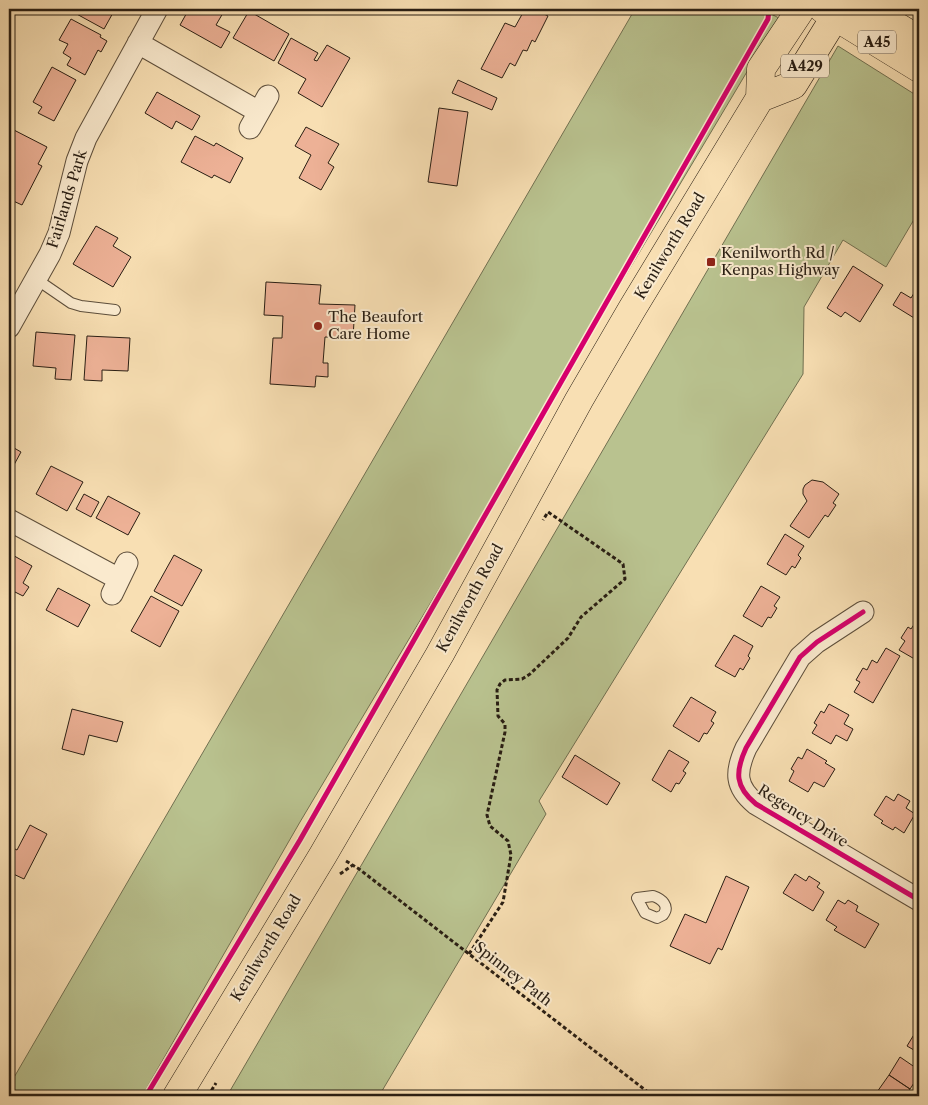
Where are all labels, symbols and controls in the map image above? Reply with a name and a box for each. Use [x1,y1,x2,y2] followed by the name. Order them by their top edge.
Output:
[858,31,896,54] road number: A45
[781,54,829,78] road number: A429
[43,146,91,250] street label: Fairlands Park
[630,189,709,303] street label: Kenilworth Road
[721,243,841,279] place label: Kenilworth Rd / Kenpas Highway
[705,256,717,268] marker: Kenilworth Rd / Kenpas Highway
[328,307,424,343] place label: The Beaufort Care Home
[312,320,324,332] marker: The Beaufort Care Home
[432,540,507,655] street label: Kenilworth Road
[754,780,852,851] street label: Regency Drive
[226,891,305,1005] street label: Kenilworth Road
[471,937,557,1010] street label: Spinney Path

